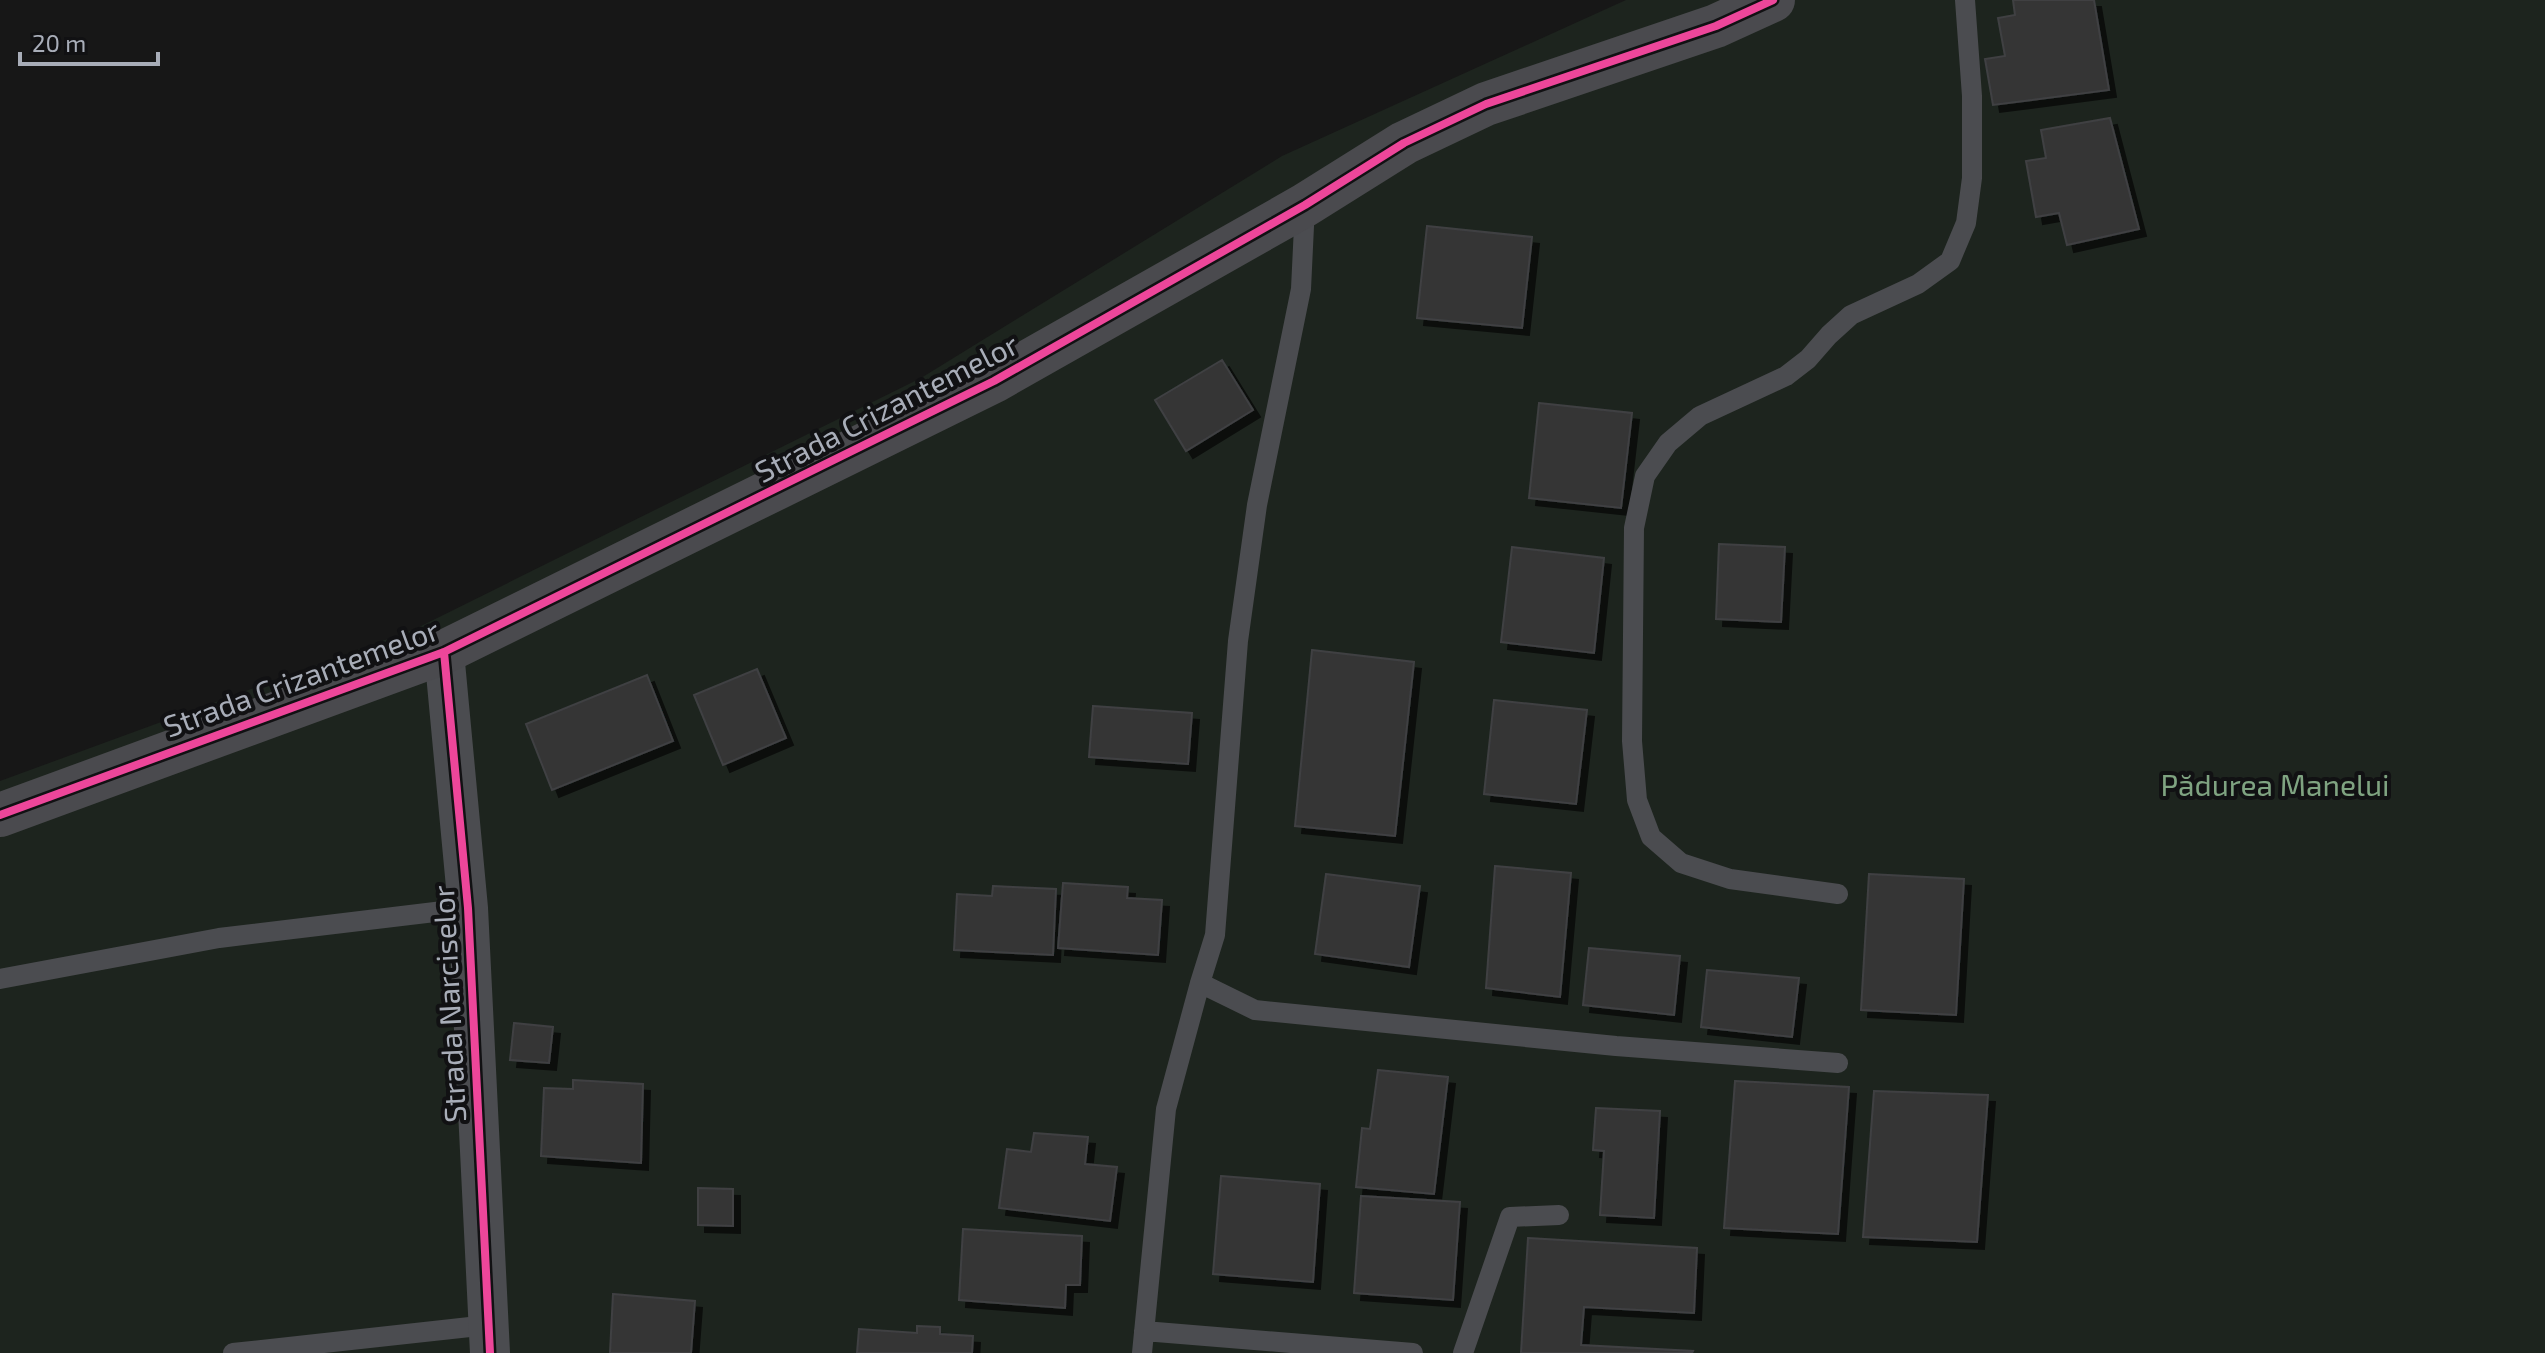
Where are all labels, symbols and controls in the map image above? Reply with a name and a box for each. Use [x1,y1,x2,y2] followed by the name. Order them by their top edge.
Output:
[20,16,158,66] scale bar
[32,28,86,57] text: 20 m
[748,325,1024,489] street label: Strada Crizantemelor
[158,610,444,744] street label: Strada Crizantemelor
[2160,766,2390,802] park label: Pădurea Manelui
[424,884,472,1124] street label: Strada Narciselor

